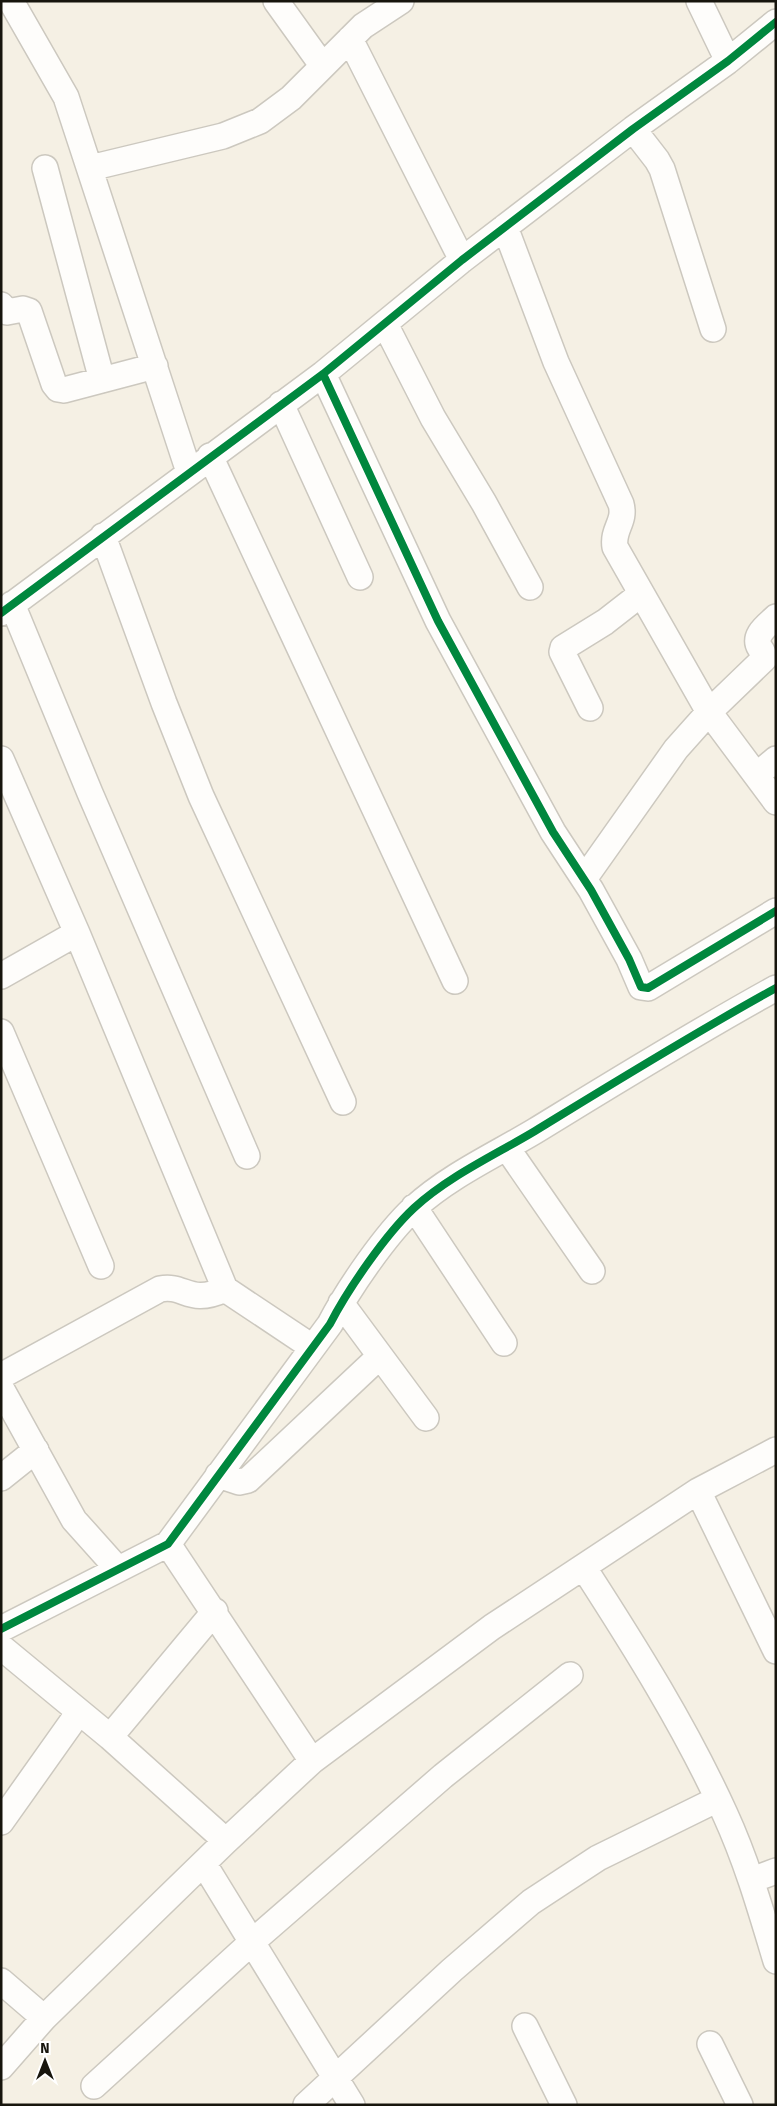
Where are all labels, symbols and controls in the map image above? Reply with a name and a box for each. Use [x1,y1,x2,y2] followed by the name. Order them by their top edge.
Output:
[20,2036,70,2086] north arrow
[40,2040,50,2057] text: N

